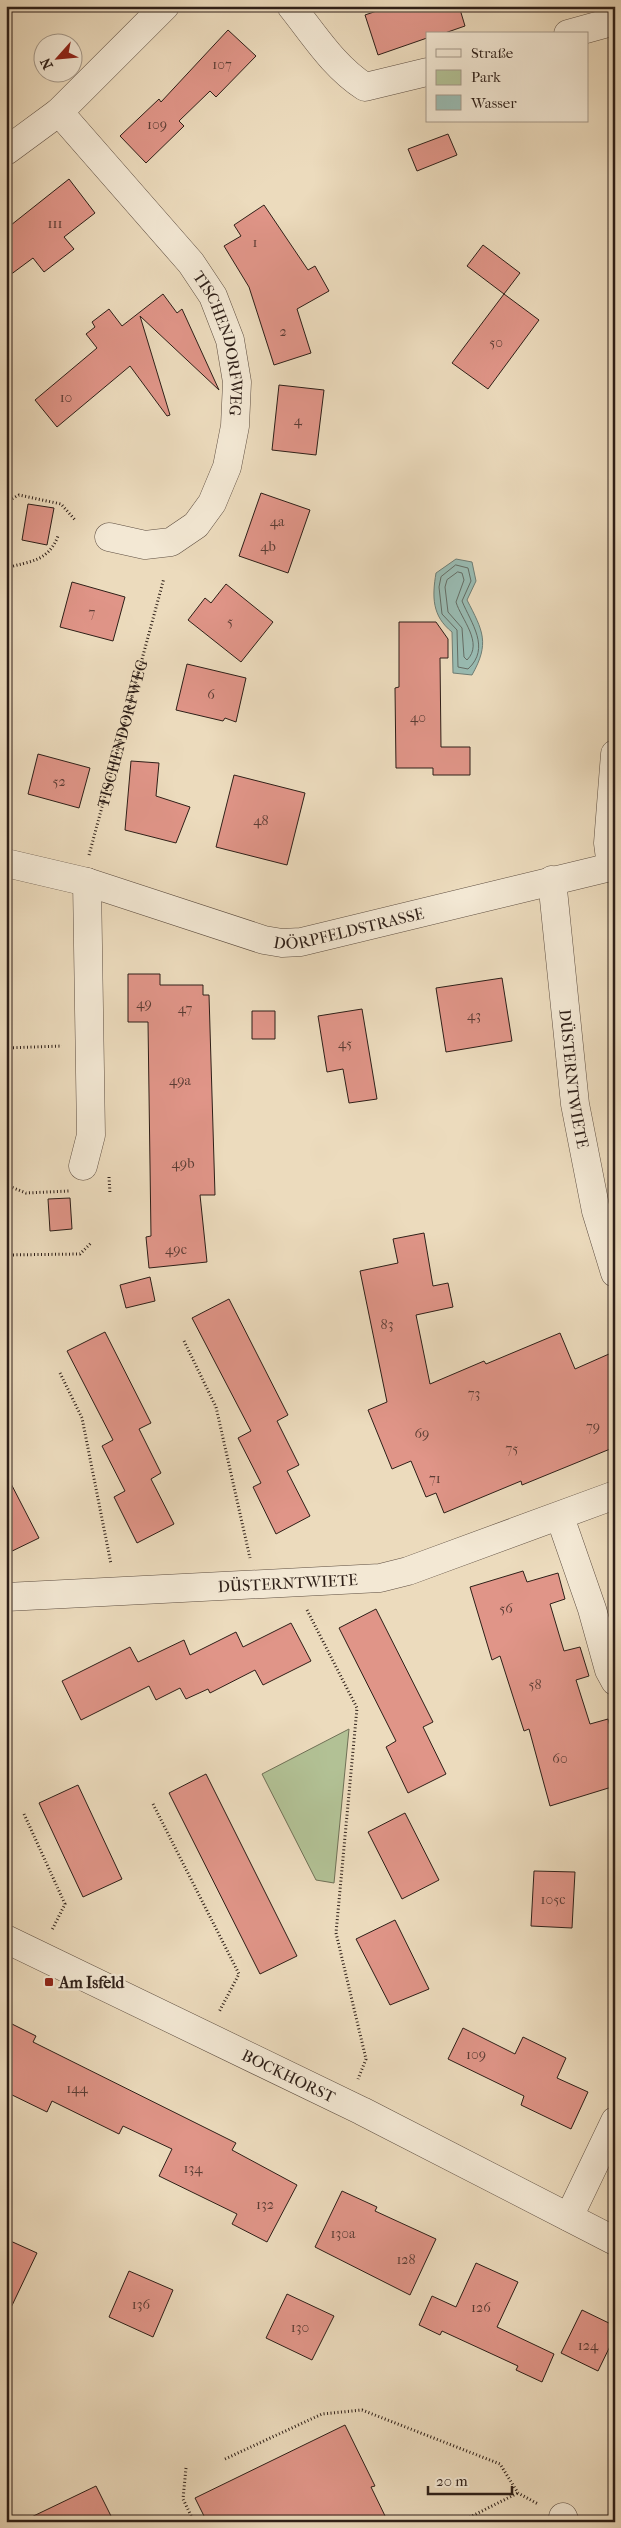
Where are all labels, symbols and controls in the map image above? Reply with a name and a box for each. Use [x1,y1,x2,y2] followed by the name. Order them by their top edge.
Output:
[32,32,82,82] north arrow
[426,32,588,122] legend
[471,44,514,62] text: Straße
[37,55,57,72] text: N
[212,56,232,73] house number: 107
[471,68,501,86] text: Park
[470,94,517,112] text: Wasser
[147,116,167,133] house number: 109
[48,215,63,232] house number: 111
[253,234,258,251] house number: 1
[189,267,247,417] street label: TISCHENDORFWEG
[279,323,287,340] house number: 2
[489,334,503,351] house number: 50
[60,389,72,406] house number: 10
[294,412,303,429] house number: 4
[270,513,285,530] house number: 4a
[260,538,276,555] house number: 4b
[89,604,96,621] house number: 7
[227,613,233,630] house number: 5
[93,657,151,809] street label: TISCHENDORFWEG
[207,686,215,703] house number: 6
[410,709,426,726] house number: 40
[52,773,66,790] house number: 52
[253,812,269,829] house number: 48
[272,903,426,953] street label: DÖRPFELDSTRASSE
[136,995,152,1012] house number: 49
[178,1000,193,1017] house number: 47
[467,1007,481,1024] house number: 43
[556,1008,593,1150] street label: DÜSTERNTWIETE
[338,1035,352,1052] house number: 45
[169,1072,192,1089] house number: 49a
[172,1155,194,1172] house number: 49b
[165,1241,187,1258] house number: 49c
[381,1316,393,1333] house number: 83
[468,1385,480,1402] house number: 73
[586,1418,600,1435] house number: 79
[415,1425,429,1442] house number: 69
[506,1440,518,1457] house number: 75
[429,1470,441,1487] house number: 71
[217,1570,358,1596] street label: DÜSTERNTWIETE
[499,1600,513,1617] house number: 56
[528,1676,542,1693] house number: 58
[552,1750,568,1767] house number: 60
[541,1891,565,1908] house number: 105c
[58,1973,125,1992] place label: Am Isfeld
[43,1976,55,1988] marker: Am Isfeld
[239,2045,339,2106] street label: BOCKHORST
[466,2046,486,2063] house number: 109
[66,2080,89,2097] house number: 144
[183,2160,203,2177] house number: 134
[256,2196,274,2213] house number: 132
[331,2225,356,2242] house number: 130a
[396,2251,416,2268] house number: 128
[132,2296,151,2313] house number: 136
[471,2299,491,2316] house number: 126
[291,2319,309,2336] house number: 130
[578,2337,599,2354] house number: 124
[428,2463,512,2495] scale bar
[436,2472,468,2490] text: 20 m

